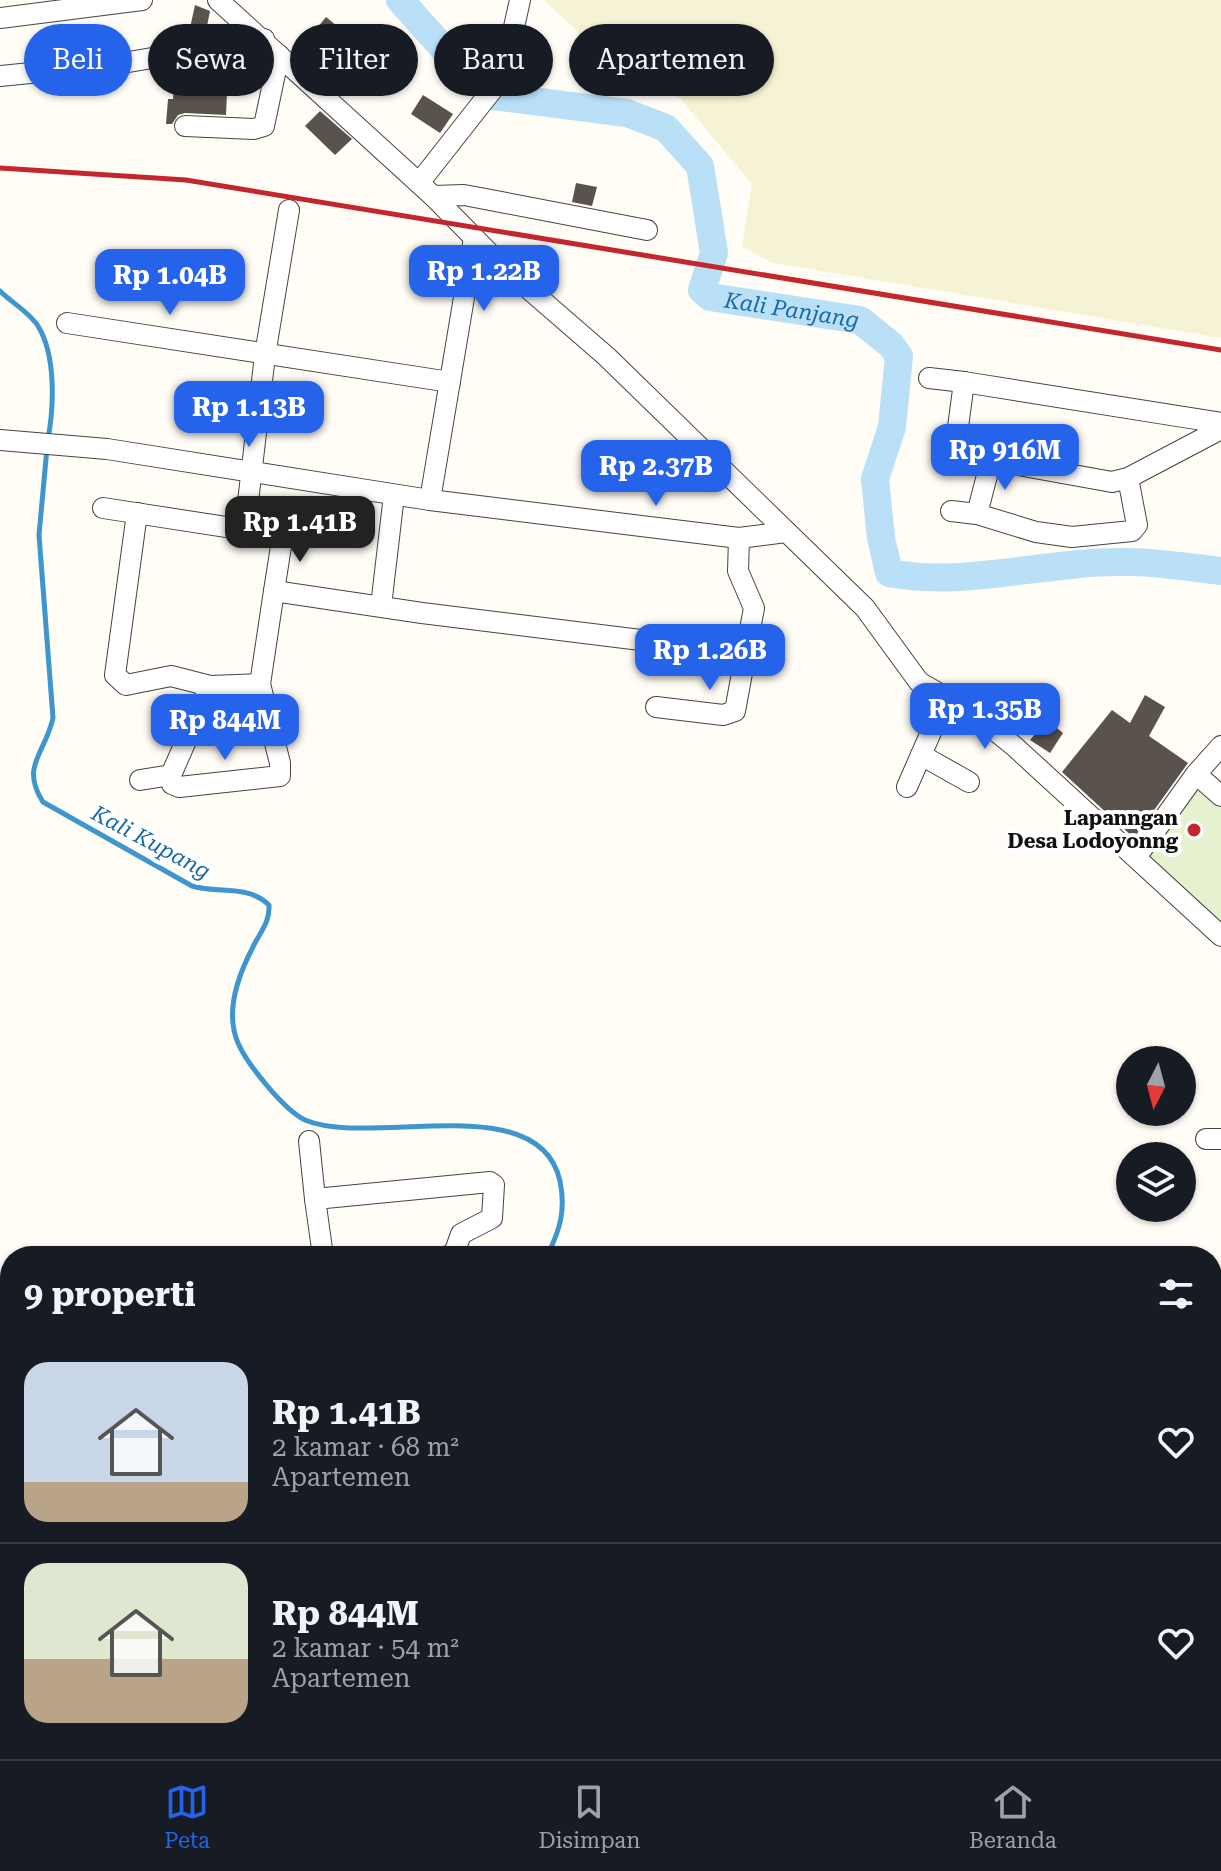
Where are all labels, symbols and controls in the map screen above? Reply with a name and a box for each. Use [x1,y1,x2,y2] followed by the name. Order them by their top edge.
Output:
[24,24,132,96] chip: Beli
[148,24,274,96] chip: Sewa
[290,24,418,96] chip: Filter
[434,24,553,96] chip: Baru
[569,24,774,96] chip: Apartemen
[401,245,567,313] pin: Rp 1.22B
[87,249,253,317] pin: Rp 1.04B
[427,256,541,286] text: Rp 1.22B
[113,260,227,290] text: Rp 1.04B
[722,287,861,332] water label: Kali Panjang
[166,381,332,449] pin: Rp 1.13B
[192,392,306,422] text: Rp 1.13B
[931,424,1079,492] pin: Rp 916M
[949,435,1061,465] text: Rp 916M
[573,440,739,508] pin: Rp 2.37B
[599,451,713,481] text: Rp 2.37B
[217,496,383,564] pin: Rp 1.41B
[243,507,357,537] text: Rp 1.41B
[627,624,793,692] pin: Rp 1.26B
[653,635,767,665] text: Rp 1.26B
[902,683,1068,751] pin: Rp 1.35B
[151,694,299,762] pin: Rp 844M
[928,694,1042,724] text: Rp 1.35B
[169,705,281,735] text: Rp 844M
[87,800,215,884] water label: Kali Kupang
[1008,806,1179,853] place label: Lapanngan Desa Lodoyonng
[1185,821,1203,839] marker: Lapanngan Desa Lodoyonng
[1116,1046,1196,1126] north arrow
[1116,1046,1196,1222] map controls
[1116,1142,1196,1222] button: layers
[1154,1272,1198,1316] icon: filters
[24,1274,196,1314] text: 9 properti
[272,1392,421,1432] text: Rp 1.41B
[88,1394,184,1490] icon: home
[1154,1420,1198,1464] icon: heart
[272,1432,459,1462] text: 2 kamar · 68 m²
[272,1462,410,1492] text: Apartemen
[272,1593,419,1633] text: Rp 844M
[88,1595,184,1691] icon: home
[1154,1621,1198,1665] icon: heart
[272,1633,459,1663] text: 2 kamar · 54 m²
[272,1663,410,1693] text: Apartemen
[164,1780,210,1853] tab: Peta
[538,1780,640,1853] tab: Disimpan
[969,1780,1057,1853] tab: Beranda

